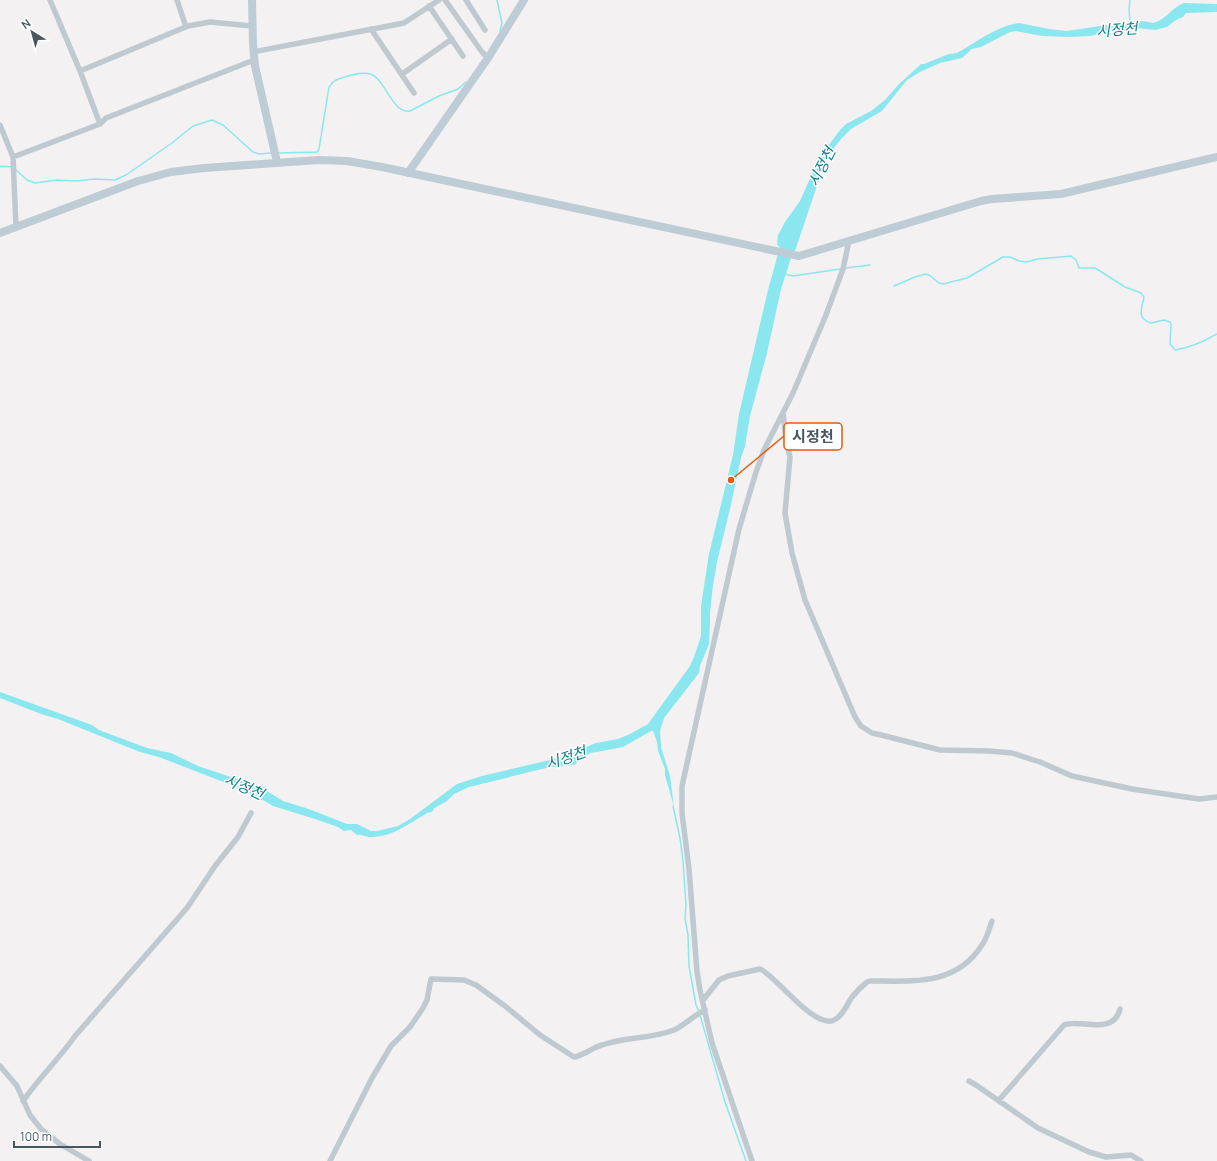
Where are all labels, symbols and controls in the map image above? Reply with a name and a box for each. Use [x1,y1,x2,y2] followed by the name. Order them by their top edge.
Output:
[12,12,52,52] north arrow
[18,15,33,32] text: N
[1095,17,1141,42] water label: 시정천
[803,142,841,190] water label: 시정천
[784,423,842,450] callout: 시정천
[792,426,834,447] text: 시정천
[543,740,591,774] water label: 시정천
[221,769,269,805] water label: 시정천
[14,1123,100,1149] scale bar
[20,1128,52,1145] text: 100 m

